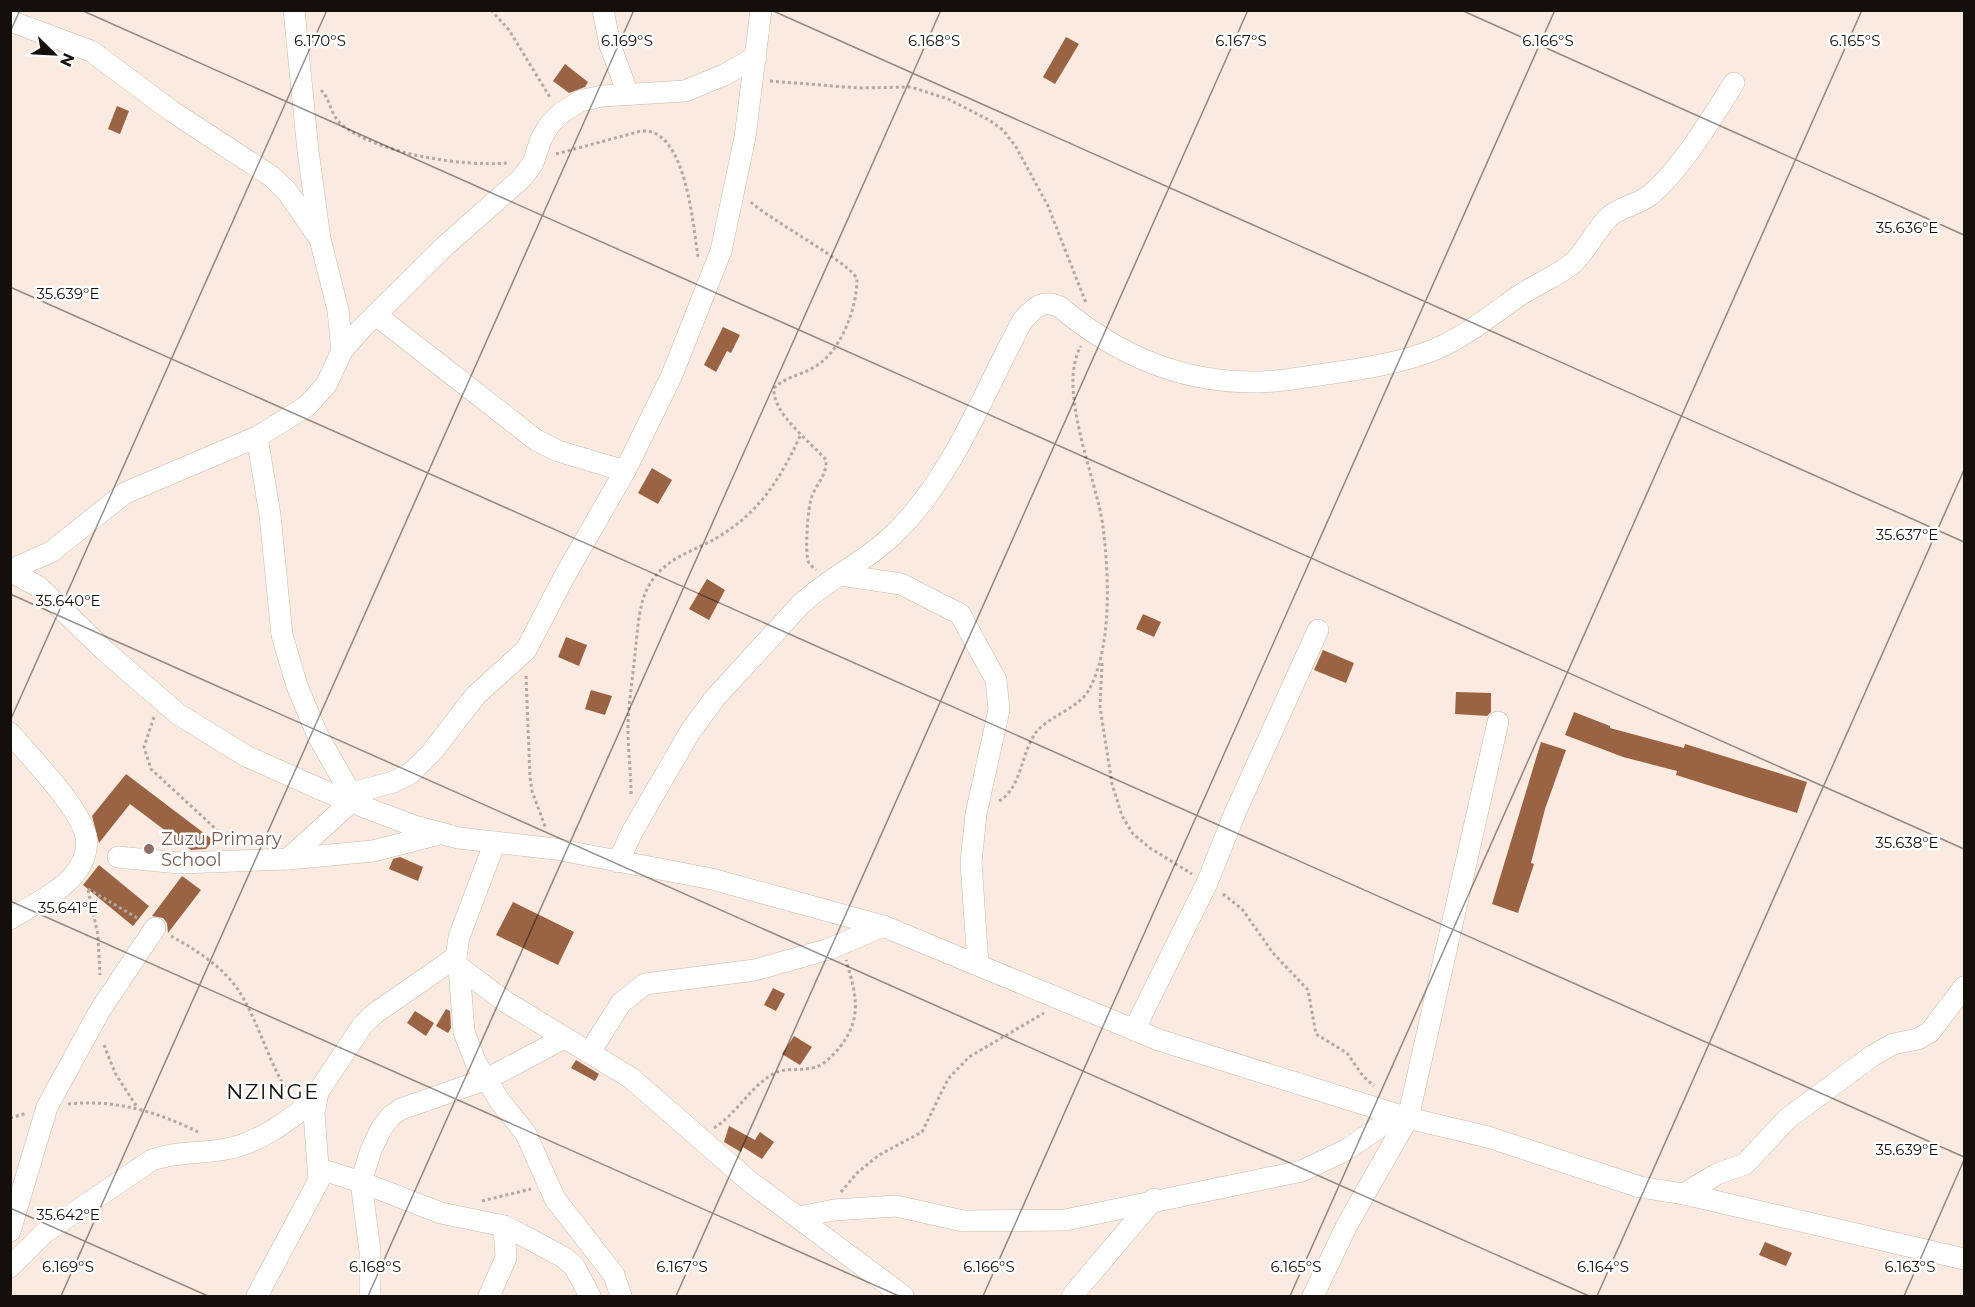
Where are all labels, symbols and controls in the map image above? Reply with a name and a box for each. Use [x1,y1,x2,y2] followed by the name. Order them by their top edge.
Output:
[24,24,84,84] north arrow
[294,31,346,50] text: 6.170°S
[601,31,653,50] text: 6.169°S
[908,31,960,50] text: 6.168°S
[1215,31,1267,50] text: 6.167°S
[1522,31,1574,50] text: 6.166°S
[1830,31,1880,50] text: 6.165°S
[56,50,79,70] text: N
[1876,218,1938,237] text: 35.636°E
[37,284,99,303] text: 35.639°E
[1876,525,1938,544] text: 35.637°E
[35,591,101,610] text: 35.640°E
[161,828,282,871] place label: Zuzu Primary School
[1875,833,1939,852] text: 35.638°E
[142,842,156,856] marker: Zuzu Primary School
[38,898,98,917] text: 35.641°E
[226,1079,320,1104] district label: NZINGE
[1876,1140,1938,1159] text: 35.639°E
[36,1205,100,1224] text: 35.642°E
[42,1257,94,1276] text: 6.169°S
[349,1257,401,1276] text: 6.168°S
[656,1257,708,1276] text: 6.167°S
[963,1257,1015,1276] text: 6.166°S
[1271,1257,1321,1276] text: 6.165°S
[1577,1257,1629,1276] text: 6.164°S
[1885,1257,1935,1276] text: 6.163°S

